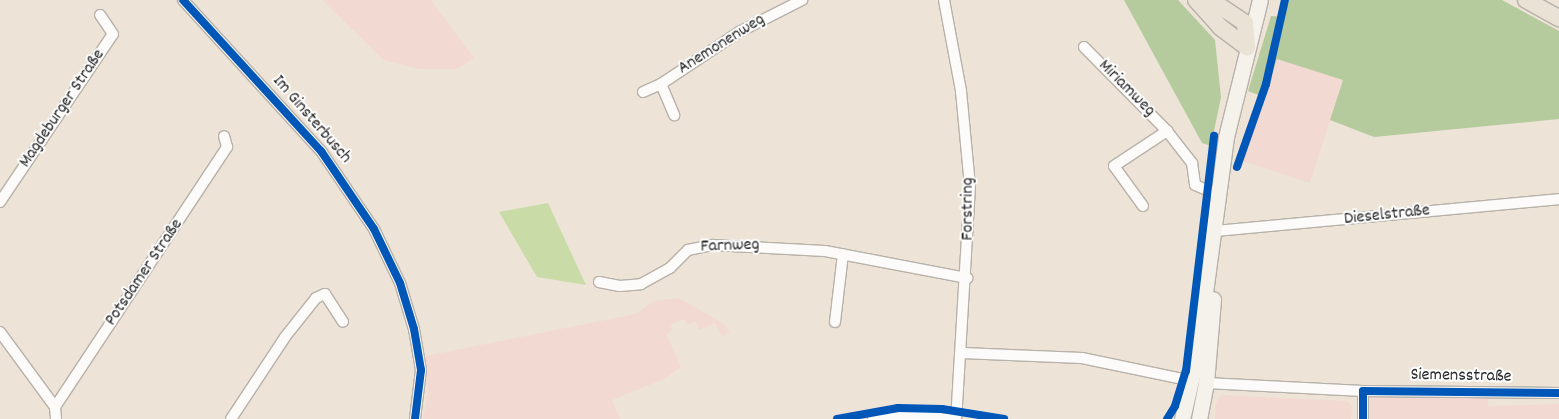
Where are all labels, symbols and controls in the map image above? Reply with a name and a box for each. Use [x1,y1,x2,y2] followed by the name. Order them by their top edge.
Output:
[675,10,769,80] street label: Anemonenweg
[15,46,111,172] street label: Magdeburger Straße
[1093,56,1159,122] street label: Miriamweg
[267,71,355,169] street label: Im Ginsterbusch
[958,177,980,241] street label: Forstring
[1343,201,1431,231] street label: Dieselstraße
[101,215,189,331] street label: Potsdamer Straße
[700,235,760,259] street label: Farnweg
[1410,365,1512,389] street label: Siemensstraße

